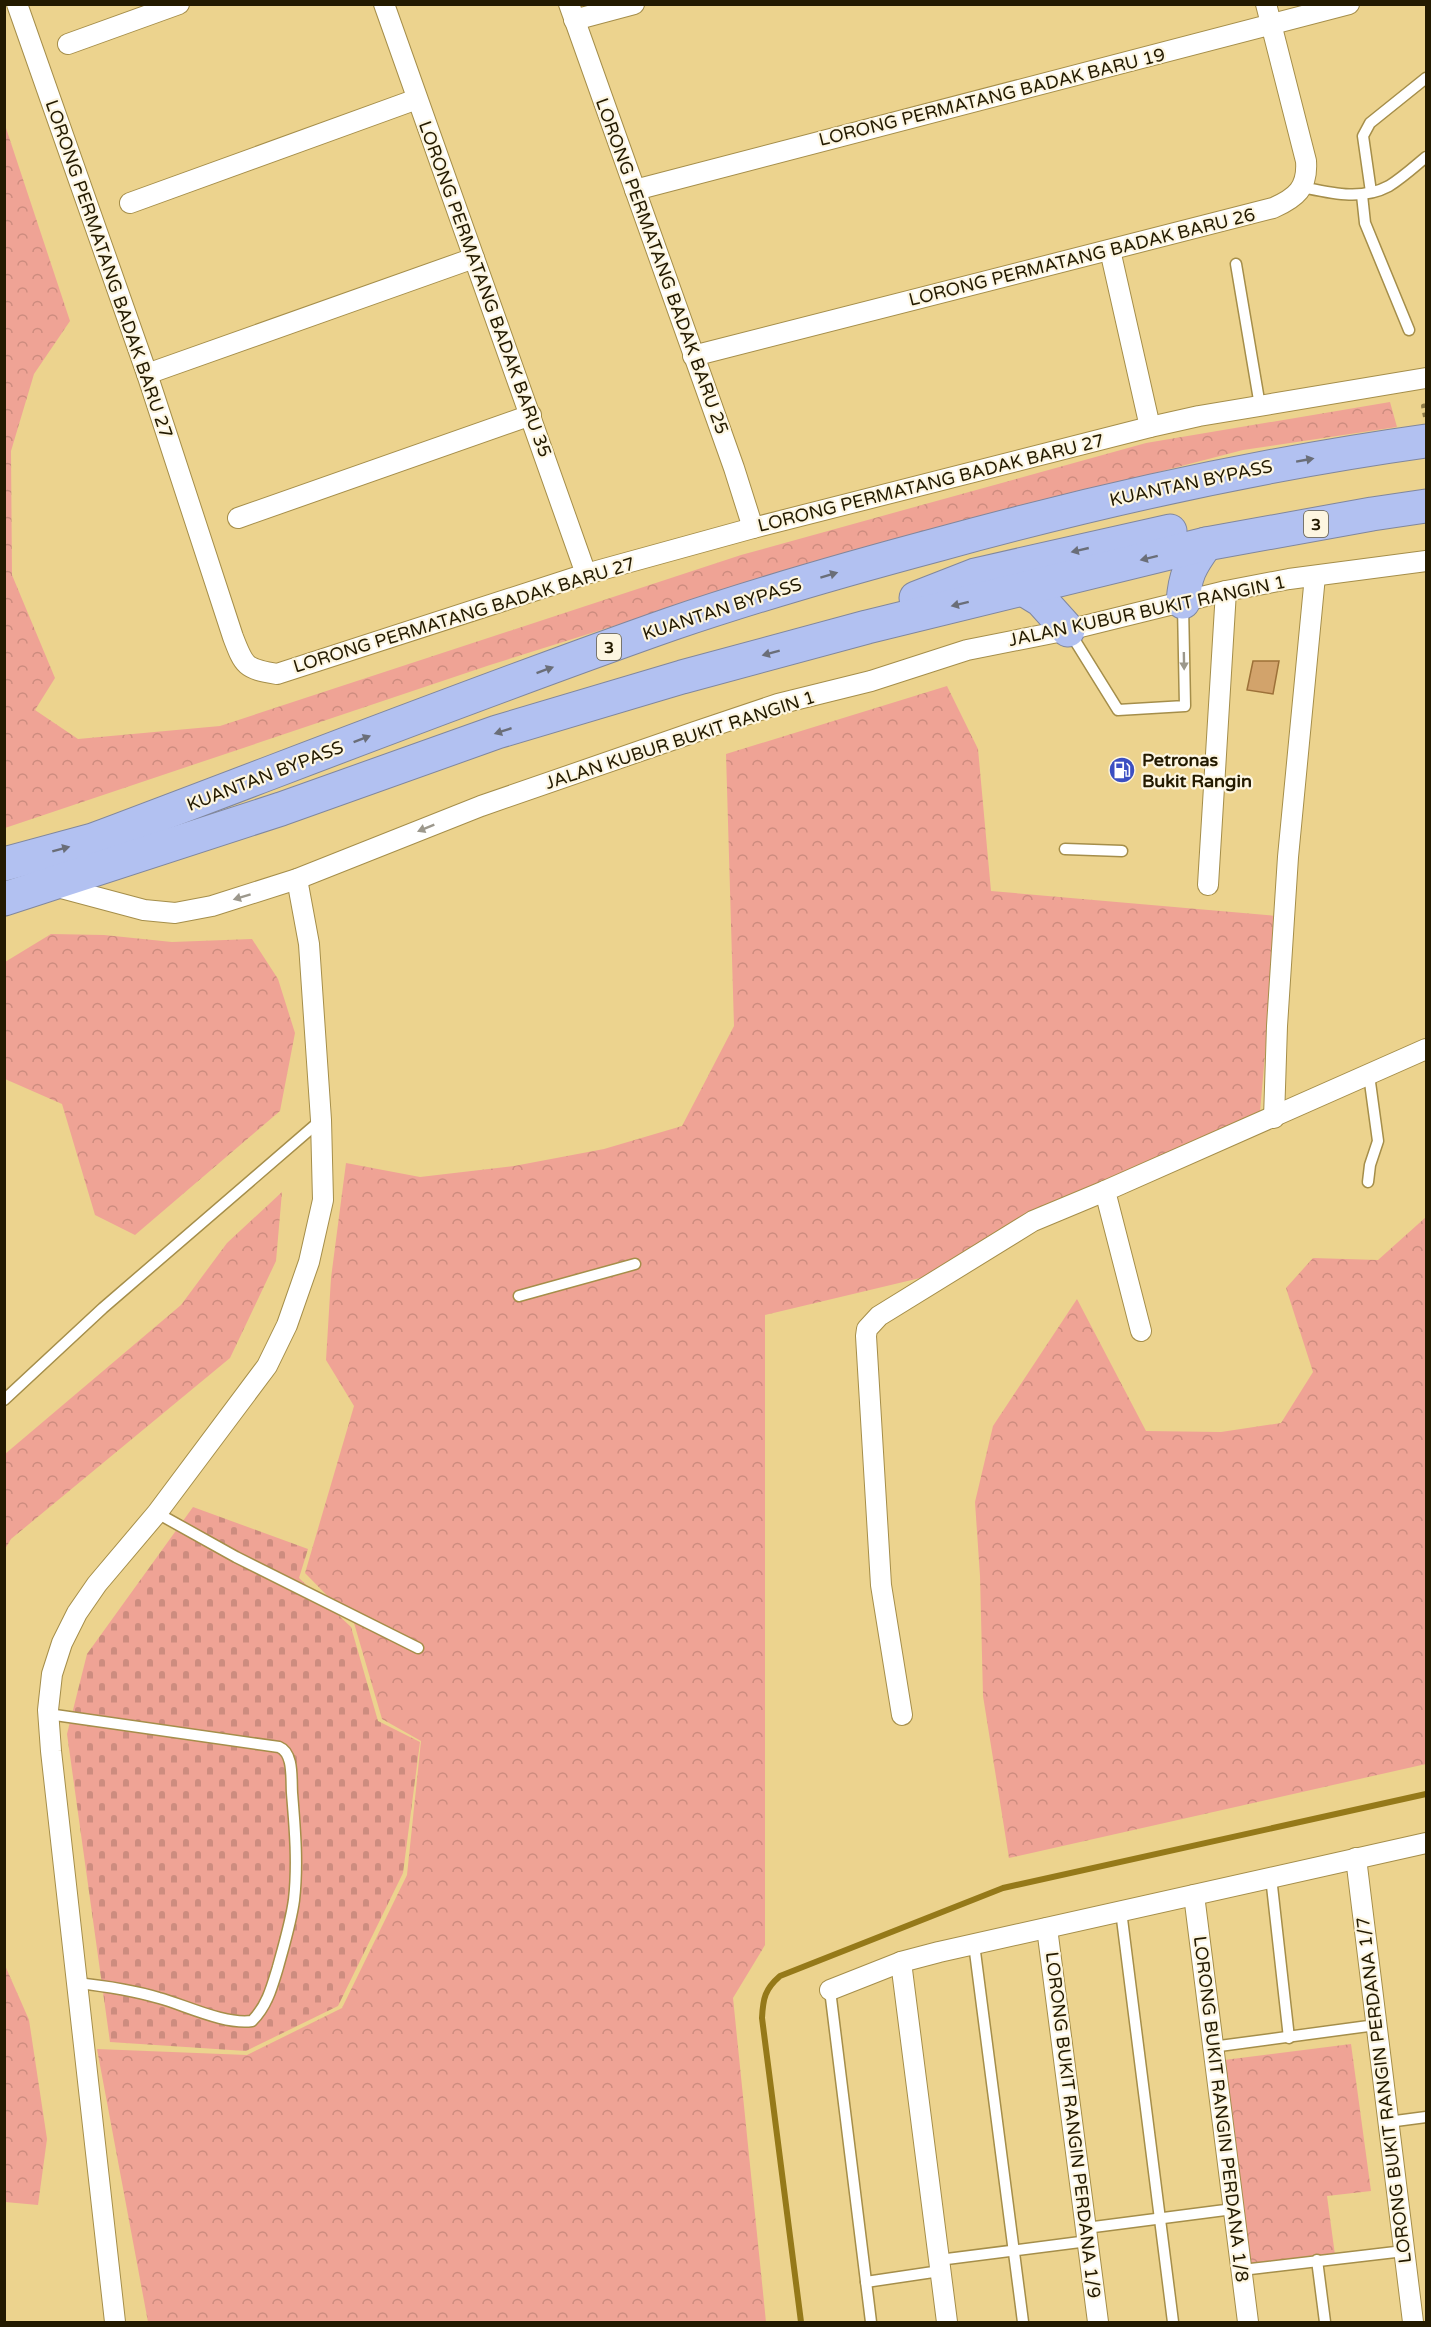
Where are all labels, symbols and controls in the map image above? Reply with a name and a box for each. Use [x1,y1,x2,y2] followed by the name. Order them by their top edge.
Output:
[816,43,1168,151] street label: LORONG PERMATANG BADAK BARU 19
[591,95,733,437] street label: LORONG PERMATANG BADAK BARU 25
[41,97,177,441] street label: LORONG PERMATANG BADAK BARU 27
[414,118,556,460] street label: LORONG PERMATANG BADAK BARU 35
[906,203,1258,311] street label: LORONG PERMATANG BADAK BARU 26
[755,429,1107,537] street label: LORONG PERMATANG BADAK BARU 27
[1108,455,1274,511] street label: KUANTAN BYPASS
[1296,455,1315,464] one-way arrow
[1304,511,1328,537] road number: 3
[1071,546,1089,556] one-way arrow
[290,552,638,678] street label: LORONG PERMATANG BADAK BARU 27
[1140,553,1159,563] one-way arrow
[820,570,838,579] one-way arrow
[1007,571,1287,651] street label: JALAN KUBUR BUKIT RANGIN 1
[640,573,804,645] street label: KUANTAN BYPASS
[951,600,969,610] one-way arrow
[597,634,621,660] road number: 3
[762,649,780,658] one-way arrow
[1179,651,1189,670] one-way arrow
[536,665,554,675] one-way arrow
[542,686,818,794] street label: JALAN KUBUR BUKIT RANGIN 1
[494,726,512,736] one-way arrow
[354,734,372,744] one-way arrow
[184,736,346,816] street label: KUANTAN BYPASS
[1142,749,1252,792] place label: Petronas Bukit Rangin
[1107,755,1137,785] fuel station icon: Petronas Bukit Rangin
[417,823,435,833] one-way arrow
[52,844,70,853] one-way arrow
[233,892,251,902] one-way arrow
[1352,1915,1416,2265] street label: LORONG BUKIT RANGIN PERDANA 1/7
[1189,1935,1253,2283] street label: LORONG BUKIT RANGIN PERDANA 1/8
[1041,1950,1105,2300] street label: LORONG BUKIT RANGIN PERDANA 1/9

